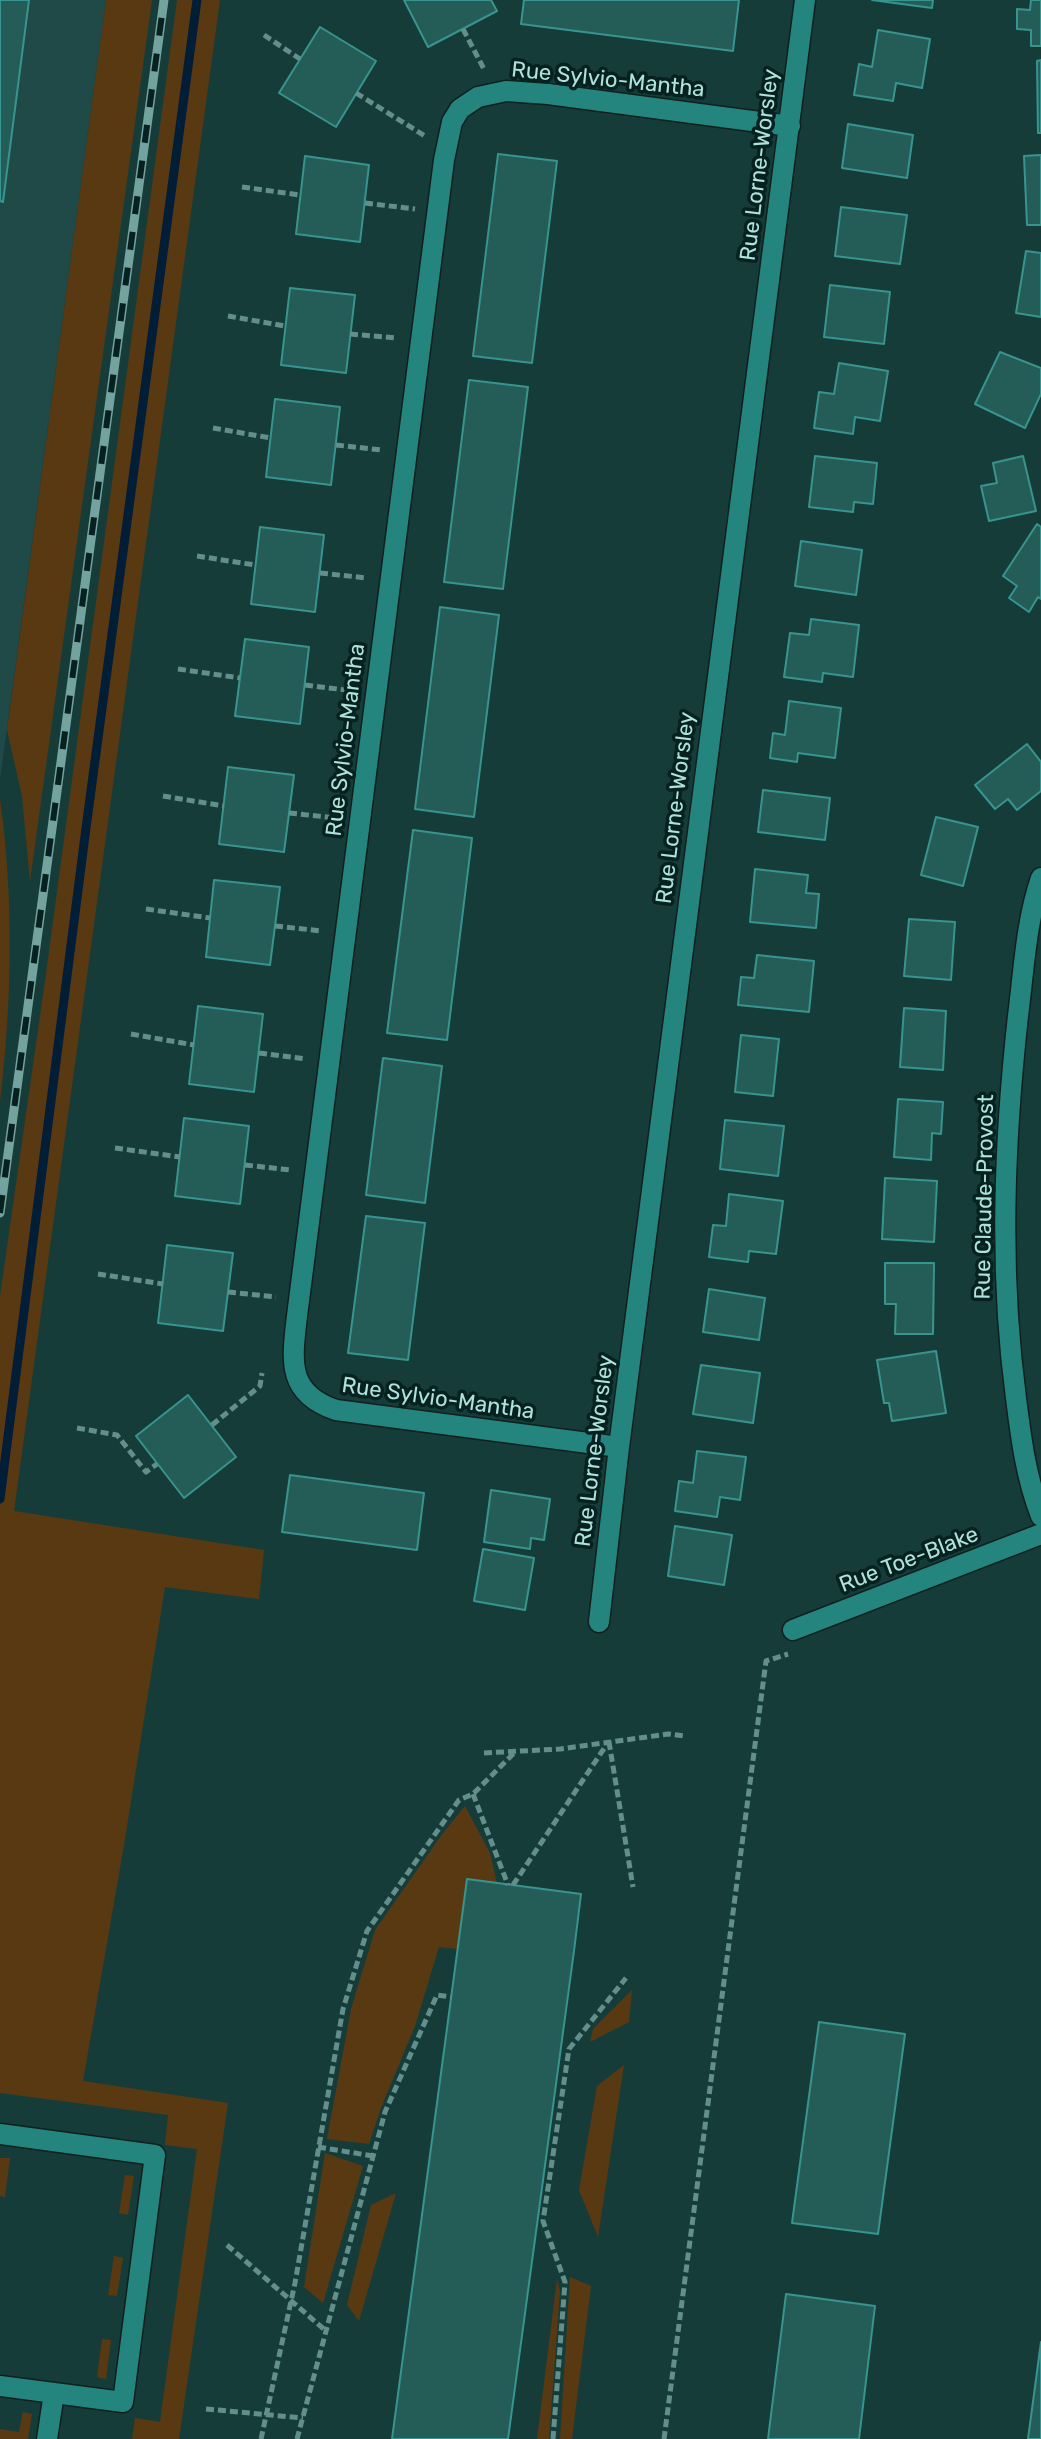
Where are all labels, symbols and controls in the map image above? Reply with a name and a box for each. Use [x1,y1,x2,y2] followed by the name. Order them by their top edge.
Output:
[510,57,706,103] street label: Rue Sylvio-Mantha
[735,68,785,262] street label: Rue Lorne-Worsley
[321,642,371,838] street label: Rue Sylvio-Mantha
[651,711,701,905] street label: Rue Lorne-Worsley
[970,1094,1000,1300] street label: Rue Claude-Provost
[570,1354,620,1548] street label: Rue Lorne-Worsley
[340,1372,536,1426] street label: Rue Sylvio-Mantha
[836,1521,982,1599] street label: Rue Toe-Blake

